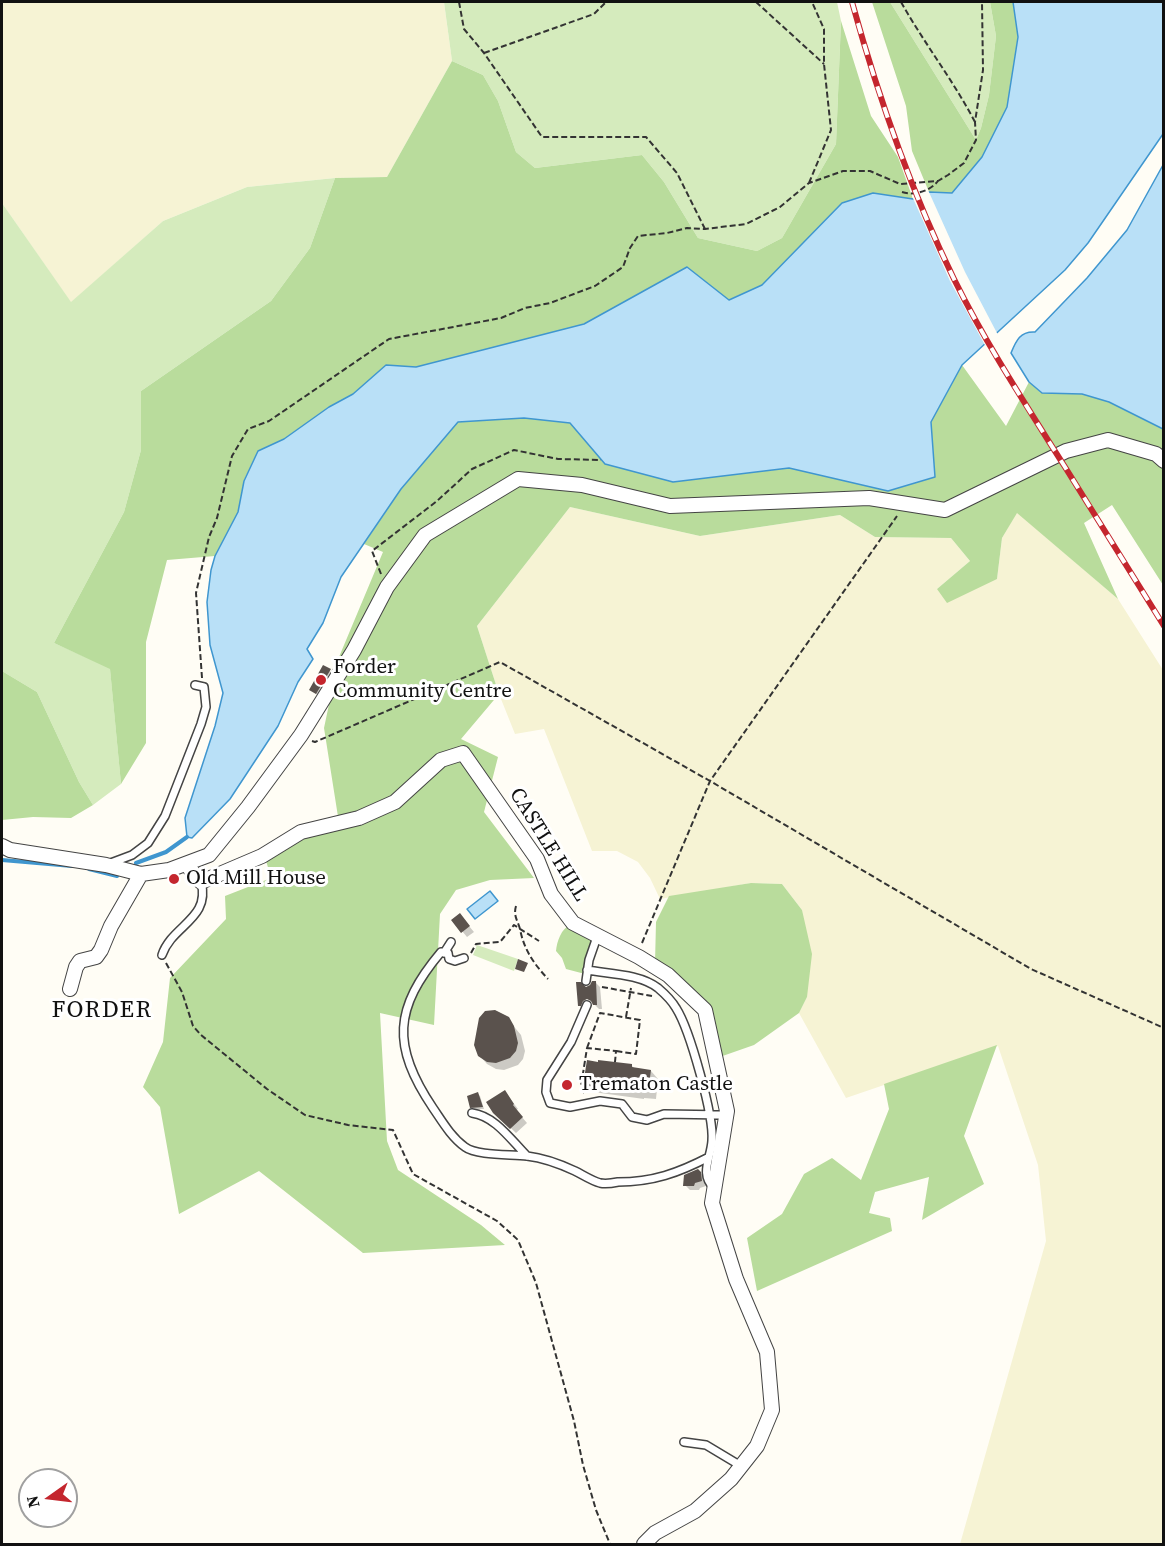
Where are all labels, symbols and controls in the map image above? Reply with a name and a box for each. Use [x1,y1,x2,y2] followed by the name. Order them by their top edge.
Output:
[333,655,512,705] place label: Forder Community Centre
[314,673,328,687] marker: Forder Community Centre
[503,784,593,906] street label: CASTLE HILL
[186,866,326,892] place label: Old Mill House
[167,872,181,886] marker: Old Mill House
[51,997,153,1025] district label: FORDER
[579,1072,733,1098] place label: Trematon Castle
[560,1078,574,1092] marker: Trematon Castle
[18,1468,78,1528] north arrow
[20,1494,45,1510] text: N

